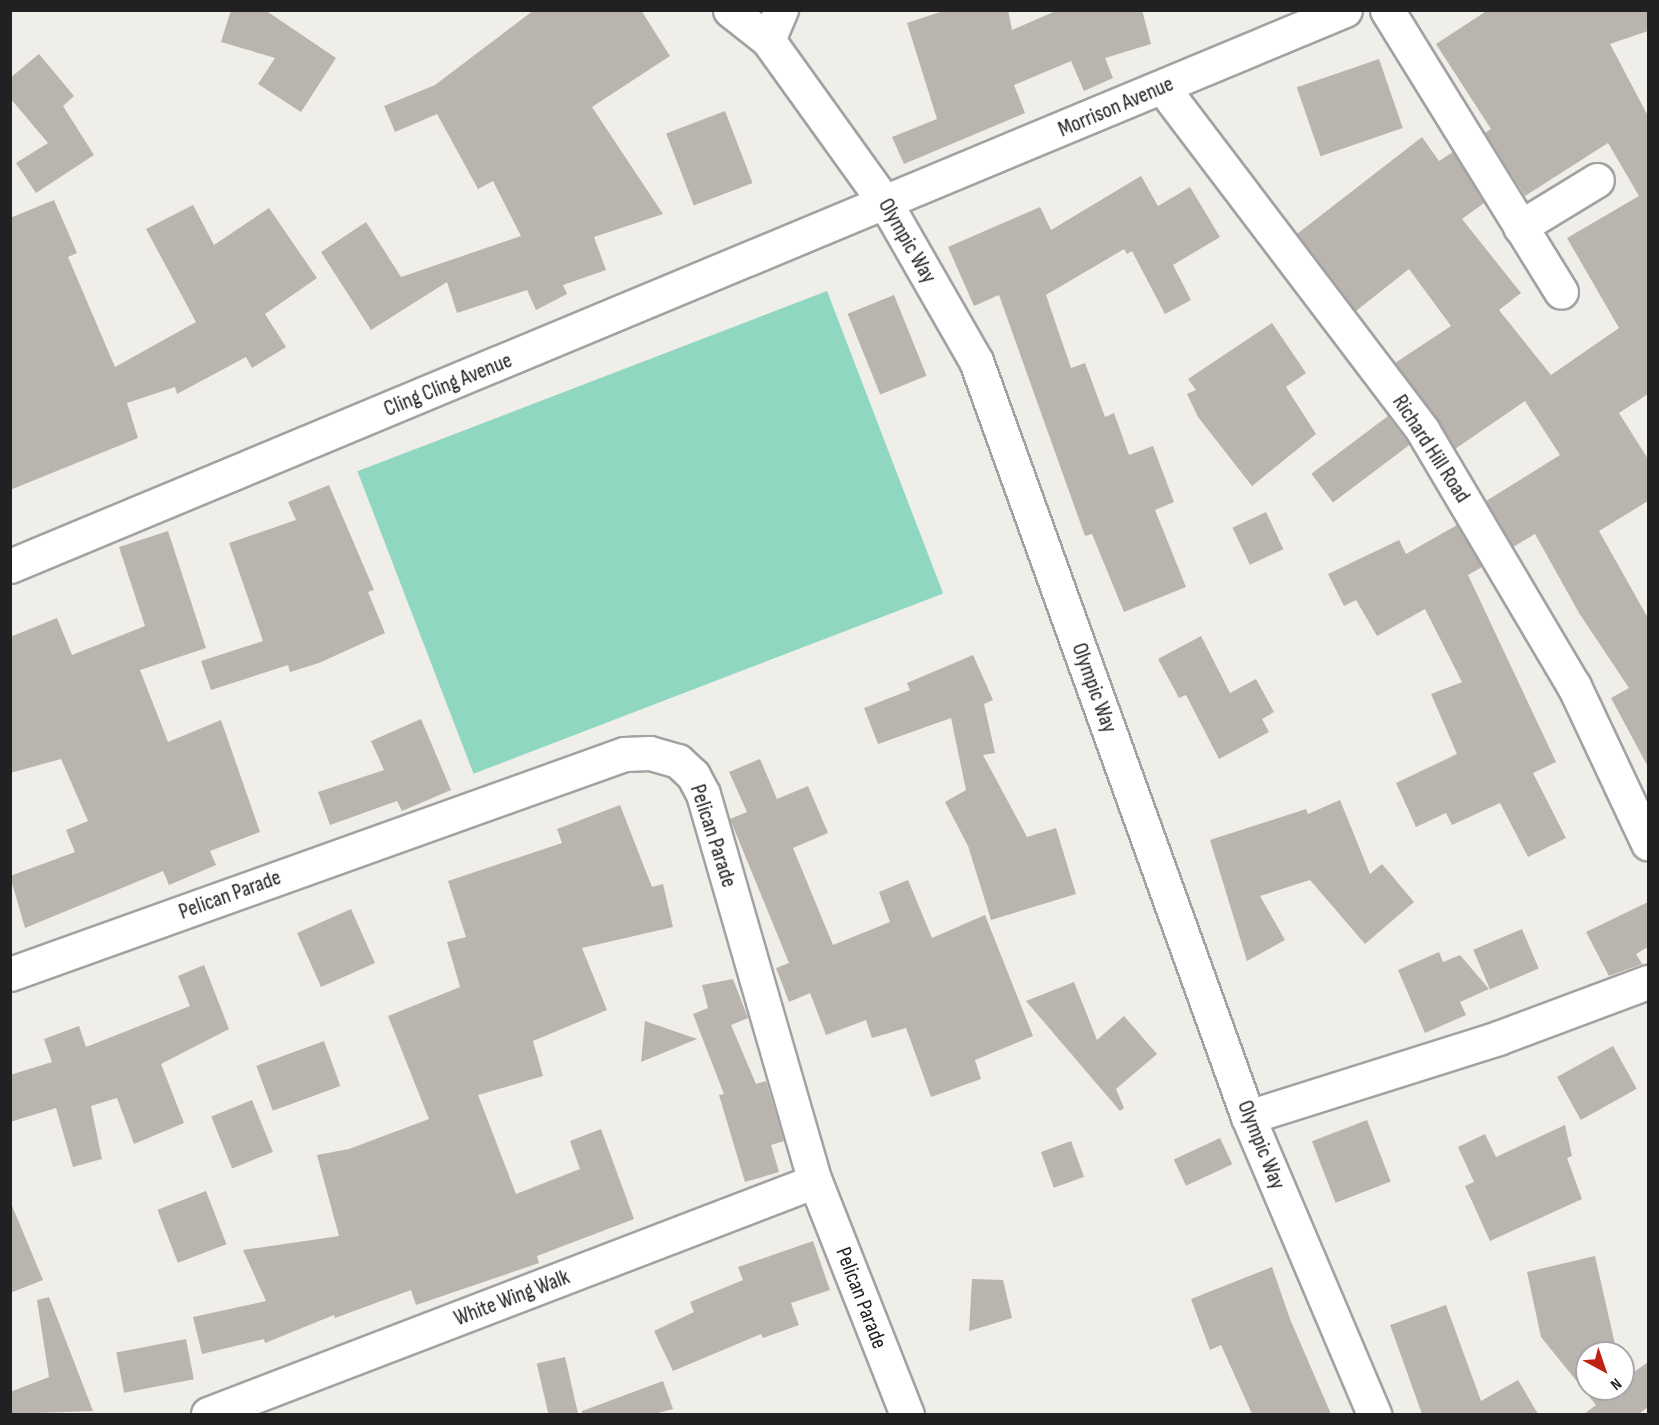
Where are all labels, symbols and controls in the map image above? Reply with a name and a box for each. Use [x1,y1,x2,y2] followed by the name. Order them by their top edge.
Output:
[1054,71,1178,143] street label: Morrison Avenue
[872,194,942,288] street label: Olympic Way
[380,347,516,423] street label: Cling Cling Avenue
[1386,390,1476,508] street label: Richard Hill Road
[1066,640,1122,736] street label: Olympic Way
[684,781,742,891] street label: Pelican Parade
[175,864,285,926] street label: Pelican Parade
[1231,1097,1291,1193] street label: Olympic Way
[830,1244,892,1352] street label: Pelican Parade
[451,1264,573,1332] street label: White Wing Walk
[1575,1341,1635,1401] north arrow
[1606,1374,1625,1394] text: N

